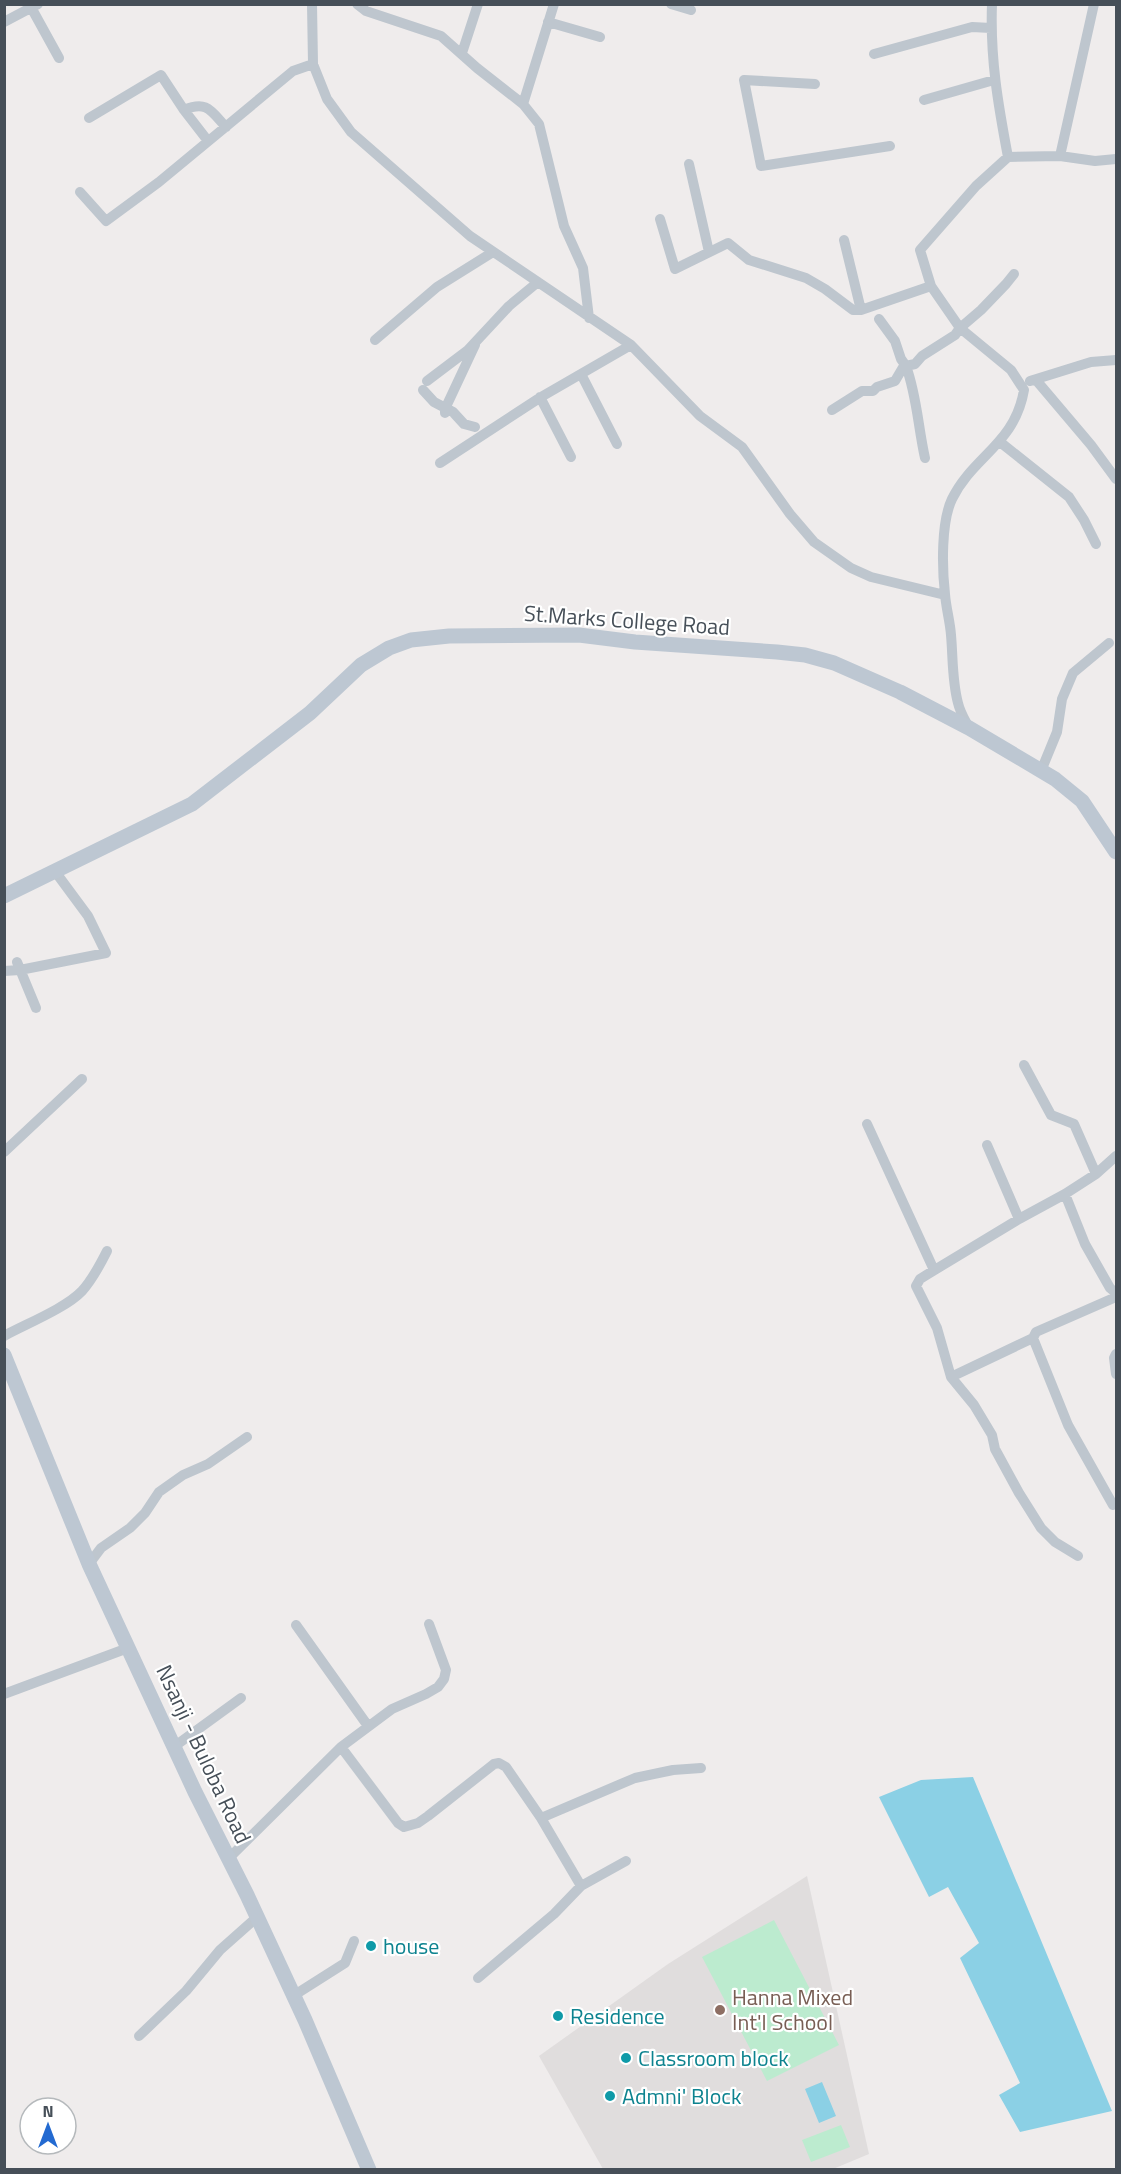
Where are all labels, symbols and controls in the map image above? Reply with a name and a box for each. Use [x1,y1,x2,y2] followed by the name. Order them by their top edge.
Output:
[523,596,731,644] street label: St.Marks College Road
[148,1659,260,1849] street label: Nsanji - Buloba Road
[383,1929,439,1963] place label: house
[364,1939,378,1953] marker: house
[732,1980,853,2039] place label: Hanna Mixed Int'l School
[570,1999,665,2033] place label: Residence
[713,2003,727,2017] marker: Hanna Mixed Int'l School
[551,2009,565,2023] marker: Residence
[638,2041,789,2075] place label: Classroom block
[619,2051,633,2065] marker: Classroom block
[622,2079,742,2113] place label: Admni' Block
[603,2089,617,2103] marker: Admni' Block
[18,2096,78,2156] north arrow
[42,2099,54,2123] text: N

